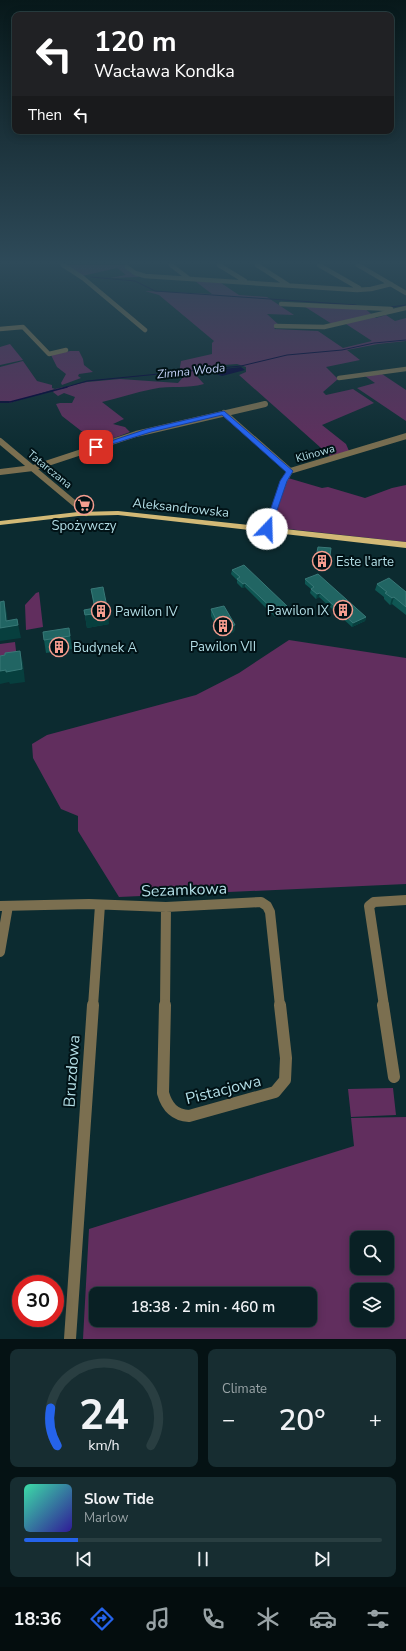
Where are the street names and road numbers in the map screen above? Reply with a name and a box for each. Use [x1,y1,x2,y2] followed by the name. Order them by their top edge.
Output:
[294,441,337,466] street label: Klinowa
[24,447,75,492] street label: Tatarczana
[132,494,230,522] street label: Aleksandrowska
[141,878,227,902] street label: Sezamkowa
[58,1034,86,1108] street label: Bruzdowa
[183,1070,263,1110] street label: Pistacjowa

